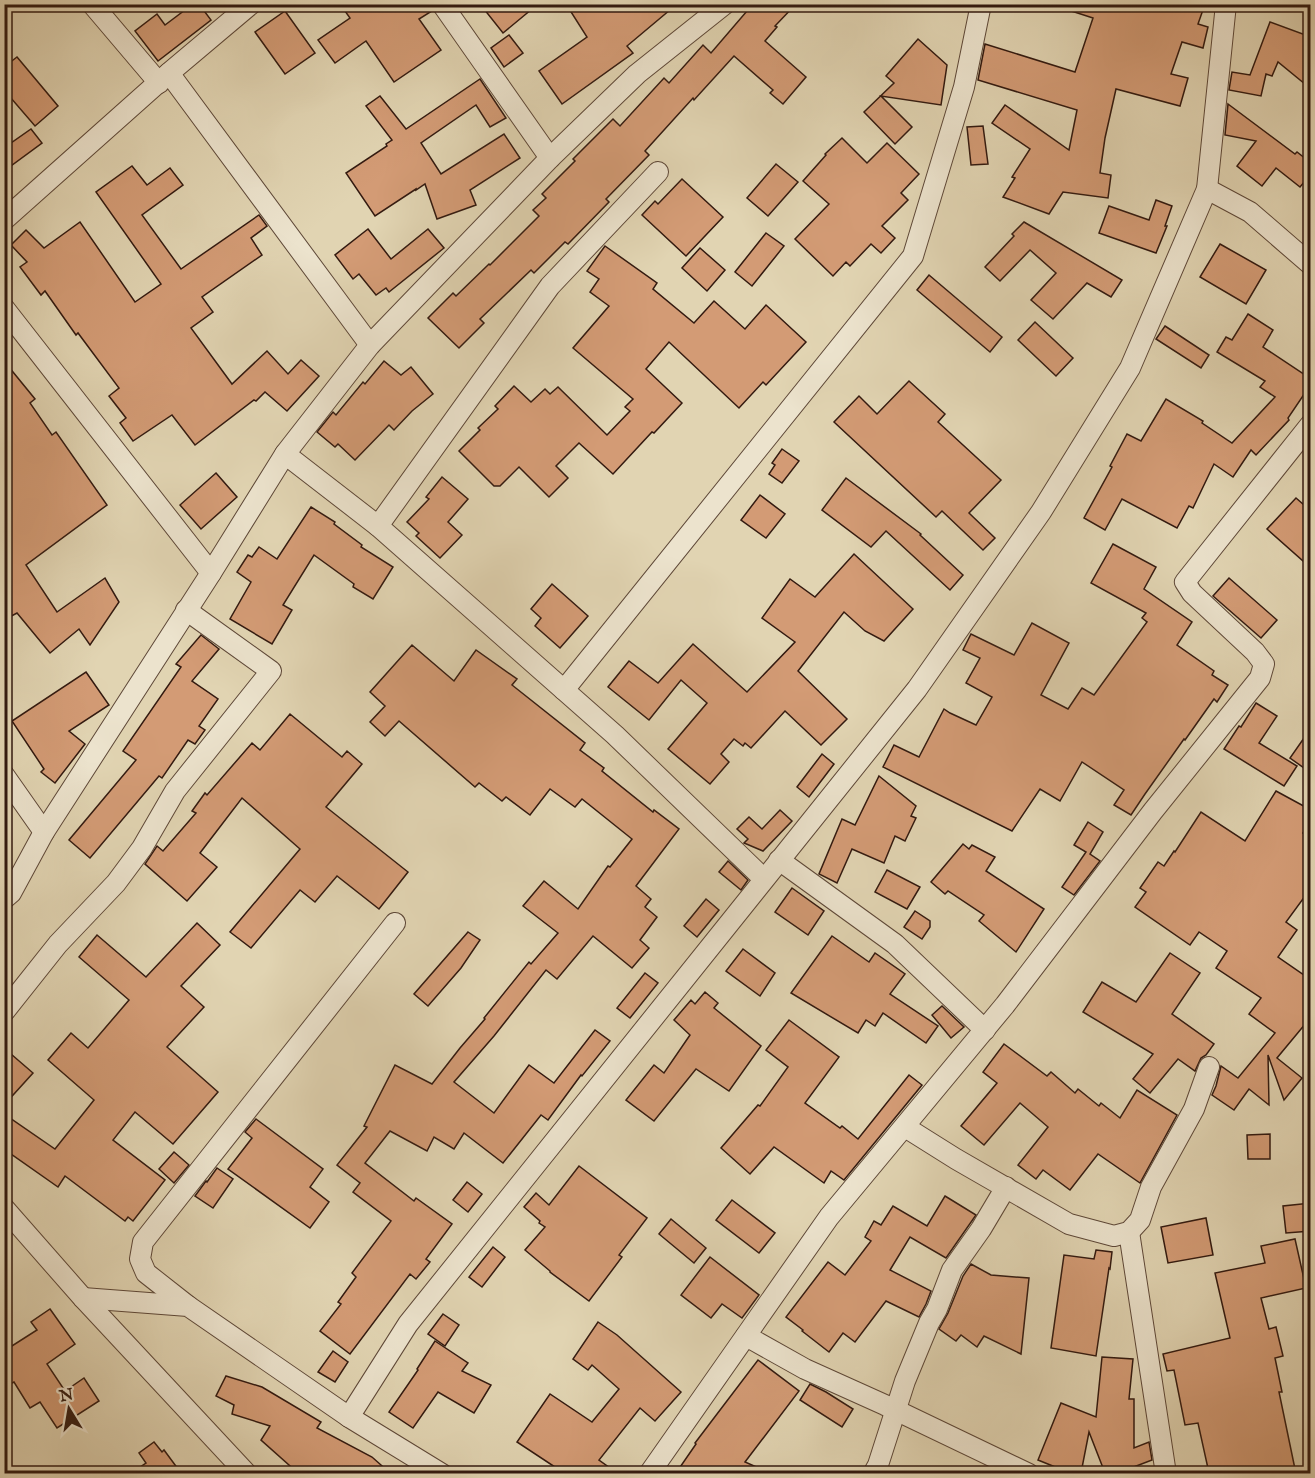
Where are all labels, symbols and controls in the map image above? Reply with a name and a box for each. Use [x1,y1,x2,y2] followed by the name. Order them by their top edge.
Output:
[39,1379,99,1439] north arrow
[57,1385,75,1408] text: N

